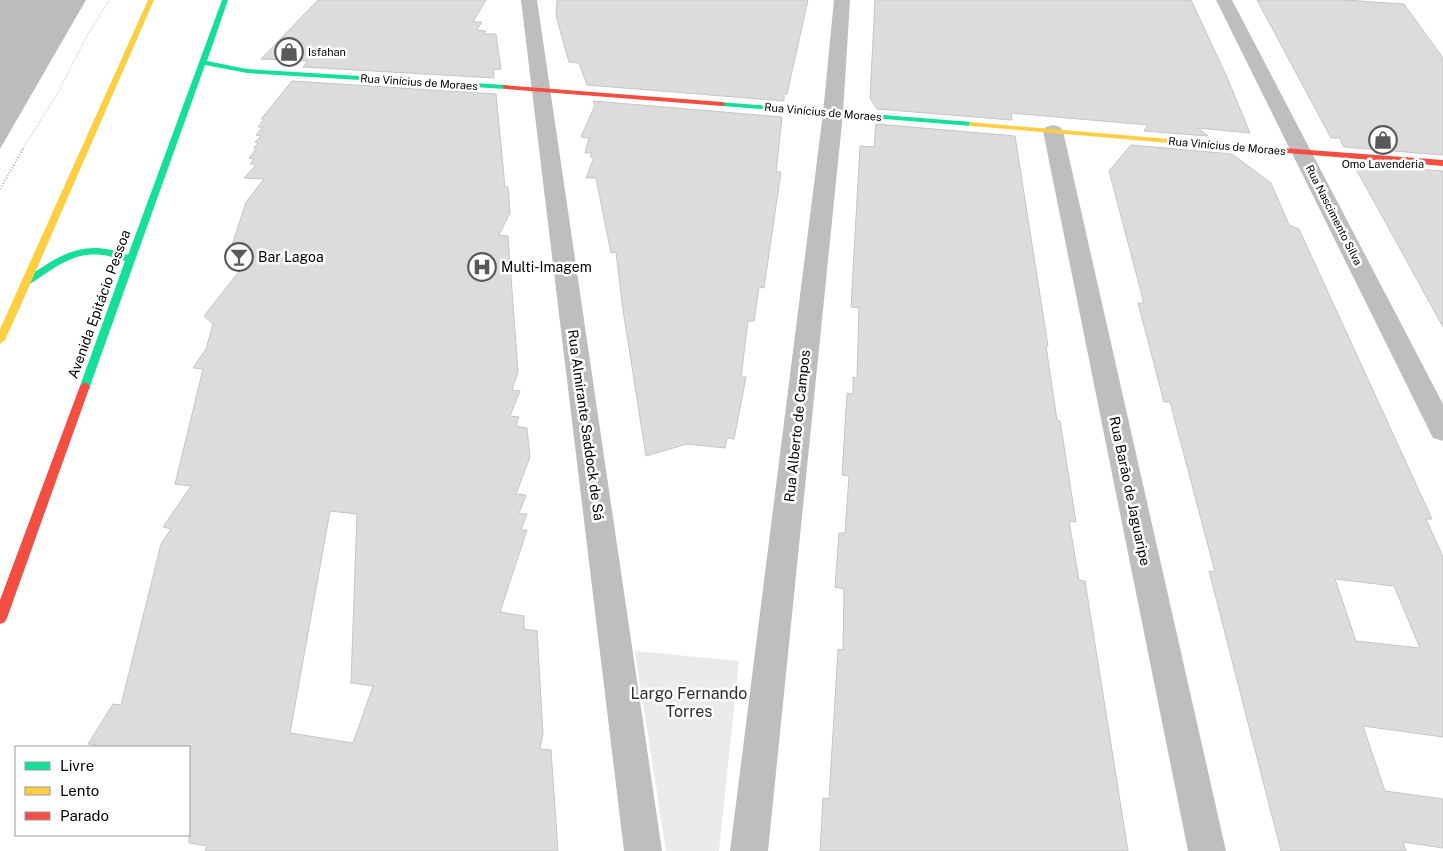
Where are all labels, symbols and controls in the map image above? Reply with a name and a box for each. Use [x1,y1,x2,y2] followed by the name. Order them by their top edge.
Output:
[274,37,304,67] shop icon: Isfahan
[308,46,346,58] place label: Isfahan
[360,72,479,92] street label: Rua Vinícius de Moraes
[764,101,883,123] street label: Rua Vinícius de Moraes
[1368,125,1398,155] shop icon: Omo Lavenderia
[1168,135,1287,157] street label: Rua Vinícius de Moraes
[1342,158,1424,170] place label: Omo Lavenderia
[1304,163,1364,267] street label: Rua Nascimento Silva
[65,227,133,381] street label: Avenida Epitácio Pessoa
[224,242,254,272] bar icon: Bar Lagoa
[258,249,324,265] place label: Bar Lagoa
[467,252,497,282] hospital icon: Multi-Imagem
[501,259,592,275] place label: Multi-Imagem
[565,329,607,521] street label: Rua Almirante Saddock de Sá
[781,349,813,503] street label: Rua Alberto de Campos
[1106,415,1154,567] street label: Rua Barão de Jaguaripe
[631,684,747,721] park label: Largo Fernando Torres
[15,746,190,836] legend
[60,757,94,774] text: Livre
[60,782,99,799] text: Lento
[60,807,109,824] text: Parado

